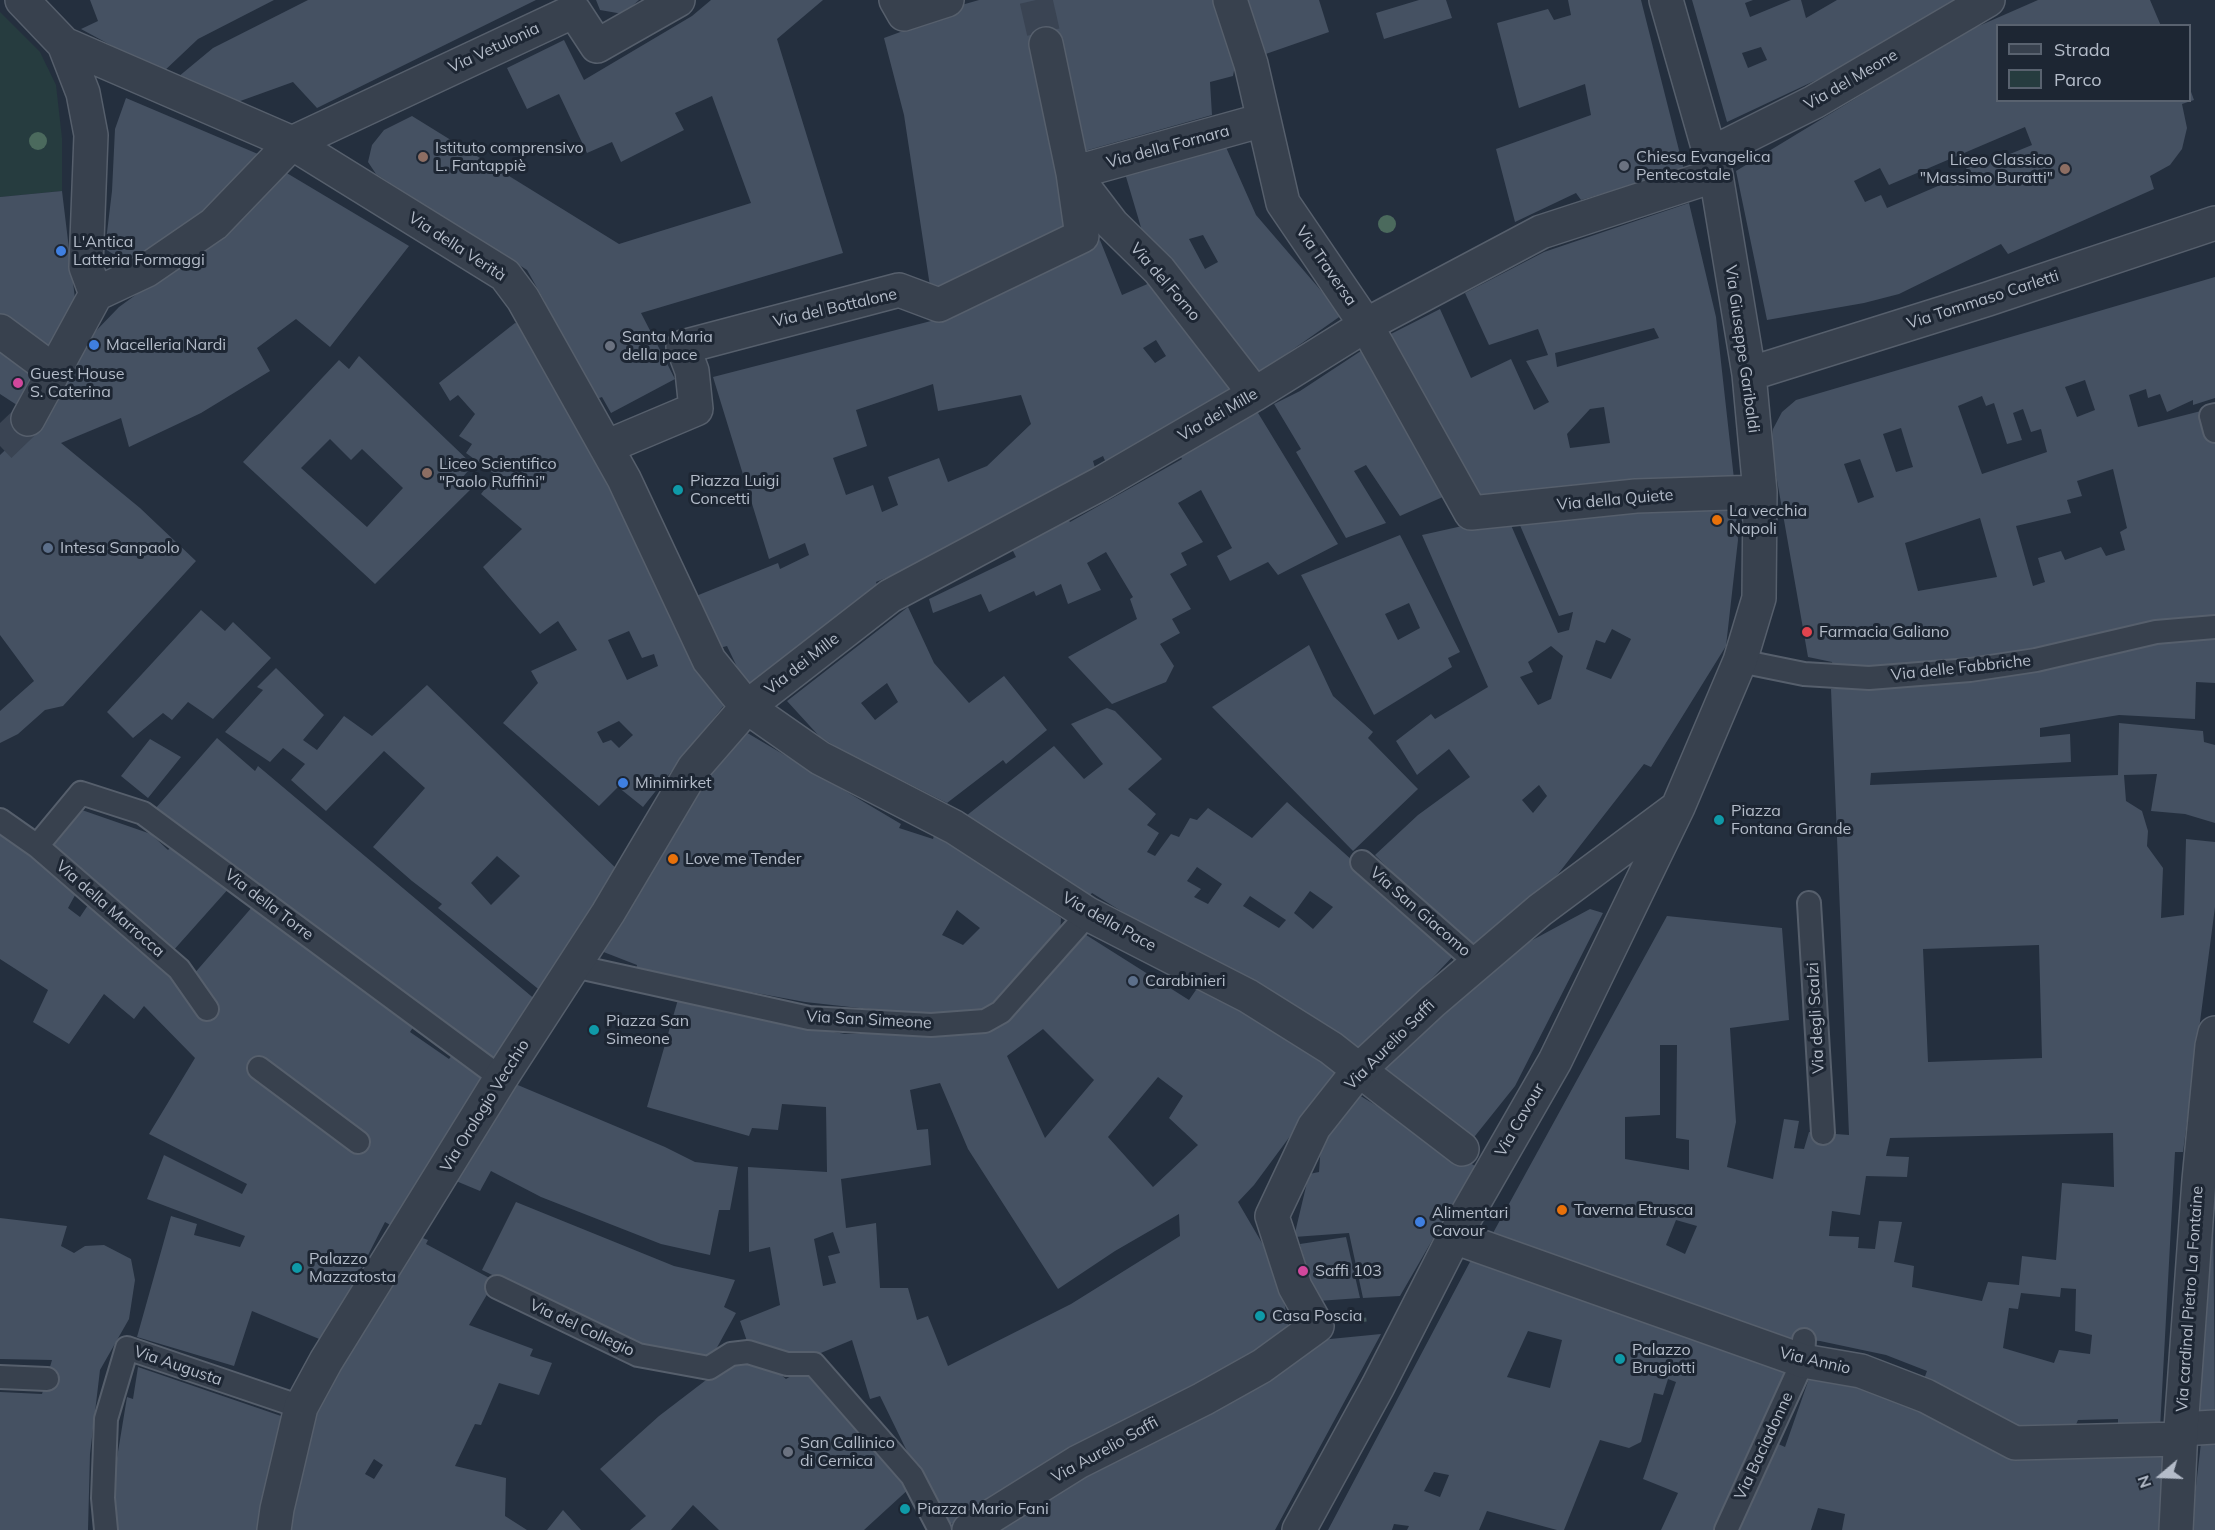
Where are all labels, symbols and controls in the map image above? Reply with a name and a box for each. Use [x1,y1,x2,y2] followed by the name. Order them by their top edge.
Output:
[445,19,543,77] street label: Via Vetulonia
[1996,24,2191,102] legend
[2054,38,2110,61] text: Strada
[1801,46,1901,114] street label: Via del Meone
[2054,68,2102,91] text: Parco
[1104,121,1232,173] street label: Via della Fornara
[435,138,584,176] place label: Istituto comprensivo L. Fantappiè
[1636,147,1771,185] place label: Chiesa Evangelica Pentecostale
[416,150,430,164] marker: Istituto comprensivo L. Fantappiè
[1920,150,2053,188] place label: Liceo Classico "Massimo Buratti"
[1617,159,1631,173] marker: Chiesa Evangelica Pentecostale
[2058,162,2072,176] marker: Liceo Classico "Massimo Buratti"
[405,208,509,286] street label: Via della Verità
[1292,222,1360,310] street label: Via Traversa
[73,232,205,270] place label: L'Antica Latteria Formaggi
[1126,239,1204,325] street label: Via del Forno
[54,244,68,258] marker: L'Antica Latteria Formaggi
[1721,264,1763,434] street label: Via Giuseppe Garibaldi
[1905,266,2061,334] street label: Via Tommaso Carletti
[771,284,899,332] street label: Via del Bottalone
[622,327,713,365] place label: Santa Maria della pace
[106,335,226,355] place label: Macelleria Nardi
[87,338,101,352] marker: Macelleria Nardi
[603,339,617,353] marker: Santa Maria della pace
[30,364,125,402] place label: Guest House S. Caterina
[11,376,25,390] marker: Guest House S. Caterina
[1175,384,1261,446] street label: Via dei Mille
[439,454,557,492] place label: Liceo Scientifico "Paolo Ruffini"
[420,466,434,480] marker: Liceo Scientifico "Paolo Ruffini"
[690,471,779,509] place label: Piazza Luigi Concetti
[671,483,685,497] marker: Piazza Luigi Concetti
[1556,485,1674,515] street label: Via della Quiete
[1729,501,1807,539] place label: La vecchia Napoli
[1710,513,1724,527] marker: La vecchia Napoli
[60,538,180,558] place label: Intesa Sanpaolo
[41,541,55,555] marker: Intesa Sanpaolo
[1819,622,1949,642] place label: Farmacia Galiano
[1800,625,1814,639] marker: Farmacia Galiano
[761,629,843,699] street label: Via dei Mille
[1890,651,2032,685] street label: Via delle Fabbriche
[635,773,712,793] place label: Minimirket
[616,776,630,790] marker: Minimirket
[1731,801,1851,839] place label: Piazza Fontana Grande
[1712,813,1726,827] marker: Piazza Fontana Grande
[685,849,801,869] place label: Love me Tender
[666,852,680,866] marker: Love me Tender
[52,857,168,961] street label: Via della Marrocca
[1366,863,1474,961] street label: Via San Giacomo
[221,865,317,945] street label: Via della Torre
[1059,888,1159,956] street label: Via della Pace
[1803,962,1829,1074] street label: Via degli Scalzi
[1145,971,1226,991] place label: Carabinieri
[1126,974,1140,988] marker: Carabinieri
[1341,996,1439,1094] street label: Via Aurelio Saffi
[806,1007,932,1033] street label: Via San Simeone
[606,1011,689,1049] place label: Piazza San Simeone
[587,1023,601,1037] marker: Piazza San Simeone
[436,1036,534,1176] street label: Via Orologio Vecchio
[1491,1080,1549,1160] street label: Via Cavour
[2173,1185,2207,1413] street label: Via cardinal Pietro La Fontaine
[1574,1200,1693,1220] place label: Taverna Etrusca
[1432,1203,1508,1241] place label: Alimentari Cavour
[1555,1203,1569,1217] marker: Taverna Etrusca
[1413,1215,1427,1229] marker: Alimentari Cavour
[309,1249,396,1287] place label: Palazzo Mazzatosta
[290,1261,304,1275] marker: Palazzo Mazzatosta
[1315,1261,1382,1281] place label: Saffi 103
[1296,1264,1310,1278] marker: Saffi 103
[527,1295,637,1361] street label: Via del Collegio
[1272,1306,1362,1326] place label: Casa Poscia
[1253,1309,1267,1323] marker: Casa Poscia
[1632,1340,1695,1378] place label: Palazzo Brugiotti
[132,1342,224,1390] street label: Via Augusta
[1778,1344,1852,1378] street label: Via Annio
[1613,1352,1627,1366] marker: Palazzo Brugiotti
[1731,1389,1797,1503] street label: Via Baciadonne
[1048,1413,1162,1487] street label: Via Aurelio Saffi
[800,1433,895,1471] place label: San Callinico di Cernica
[781,1445,795,1459] marker: San Callinico di Cernica
[2131,1446,2191,1506] north arrow
[2133,1473,2155,1491] text: N
[917,1499,1049,1519] place label: Piazza Mario Fani
[898,1502,912,1516] marker: Piazza Mario Fani

